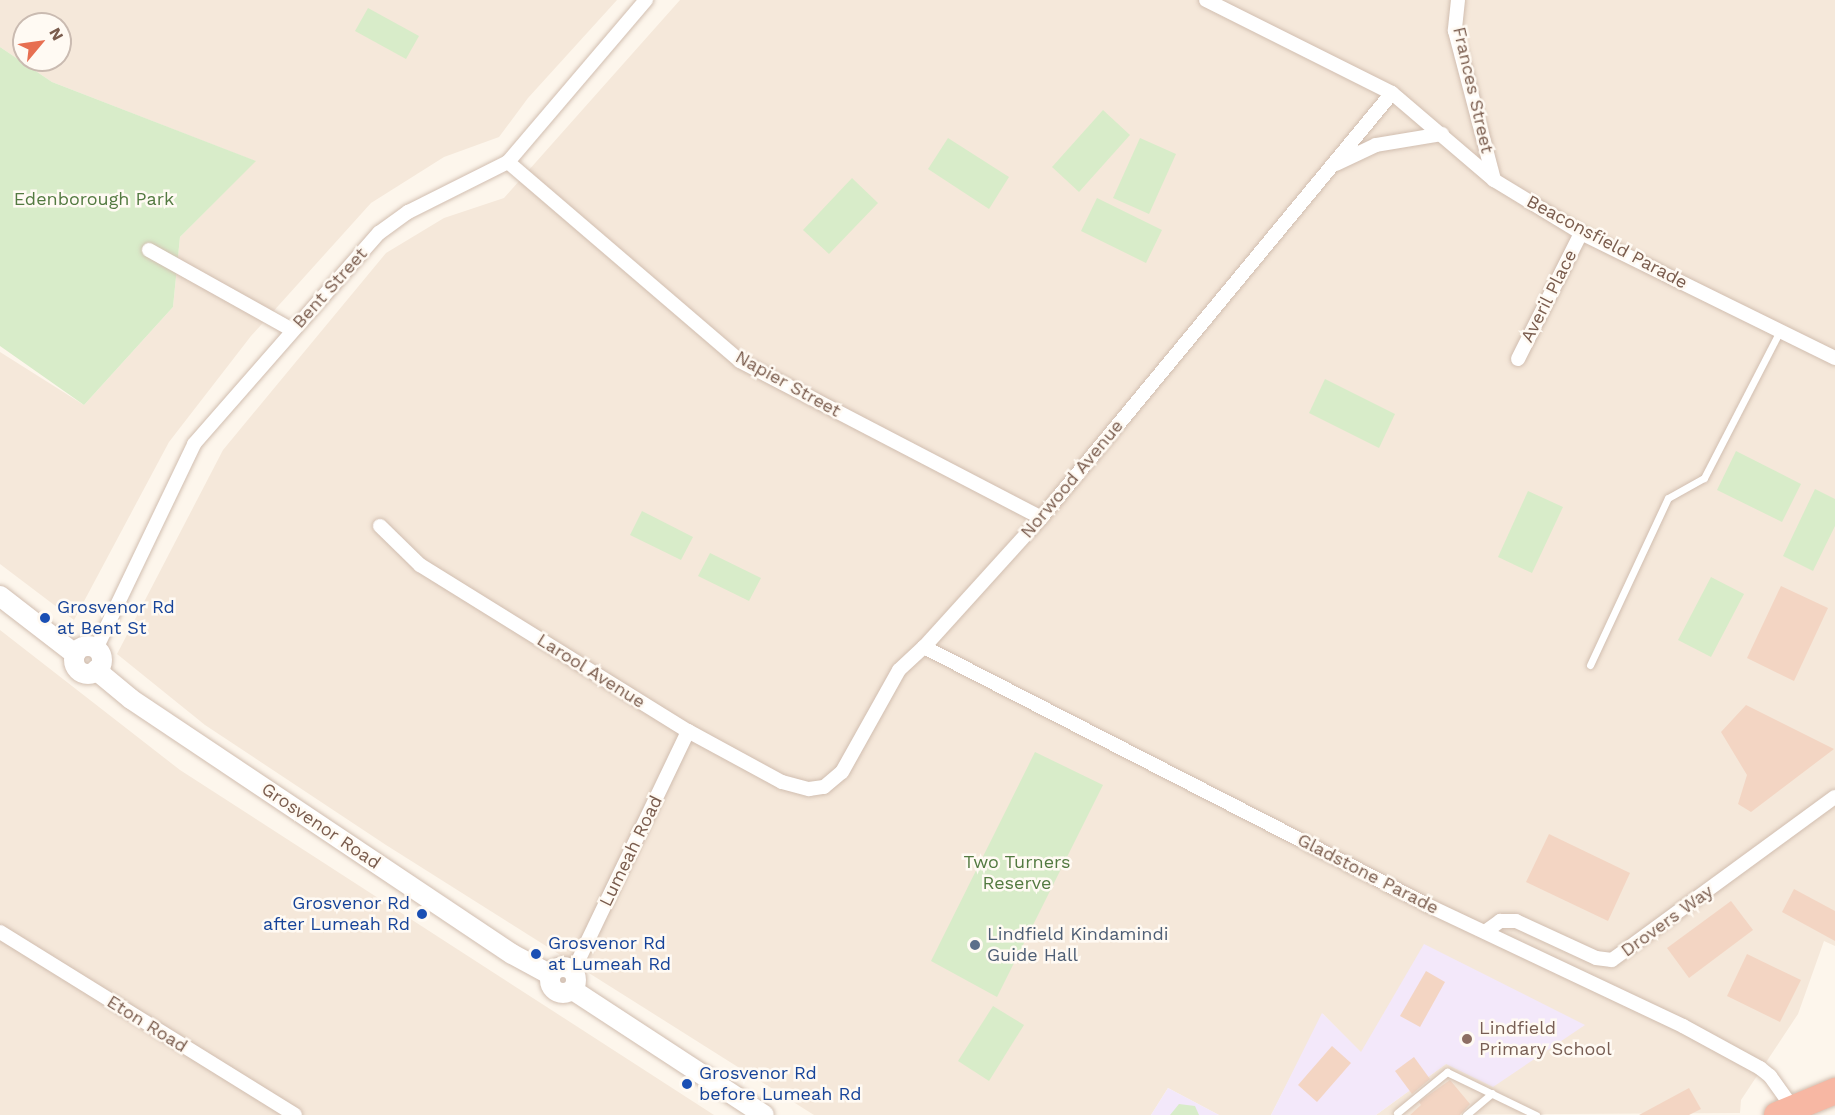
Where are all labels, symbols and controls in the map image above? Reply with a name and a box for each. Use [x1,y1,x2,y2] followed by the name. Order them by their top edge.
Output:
[12,12,72,72] north arrow
[45,24,68,44] text: N
[1448,25,1498,155] street label: Frances Street
[14,188,174,210] park label: Edenborough Park
[1523,190,1691,294] street label: Beaconsfield Parade
[288,243,372,333] street label: Bent Street
[1516,246,1582,346] street label: Averil Place
[731,346,845,422] street label: Napier Street
[1016,415,1128,543] street label: Norwood Avenue
[57,597,175,640] place label: Grosvenor Rd at Bent St
[38,611,52,625] marker: Grosvenor Rd at Bent St
[532,629,650,713] street label: Larool Avenue
[257,778,385,874] street label: Grosvenor Road
[595,792,667,910] street label: Lumeah Road
[1294,829,1442,919] street label: Gladstone Parade
[963,852,1071,894] park label: Two Turners Reserve
[1617,880,1717,962] street label: Drovers Way
[263,893,410,936] place label: Grosvenor Rd after Lumeah Rd
[415,907,429,921] marker: Grosvenor Rd after Lumeah Rd
[987,924,1169,966] place label: Lindfield Kindamindi Guide Hall
[548,933,671,976] place label: Grosvenor Rd at Lumeah Rd
[968,938,982,952] marker: Lindfield Kindamindi Guide Hall
[529,947,543,961] marker: Grosvenor Rd at Lumeah Rd
[103,991,191,1057] street label: Eton Road
[1479,1018,1612,1060] place label: Lindfield Primary School
[1460,1032,1474,1046] marker: Lindfield Primary School
[699,1063,861,1106] place label: Grosvenor Rd before Lumeah Rd
[680,1077,694,1091] marker: Grosvenor Rd before Lumeah Rd

